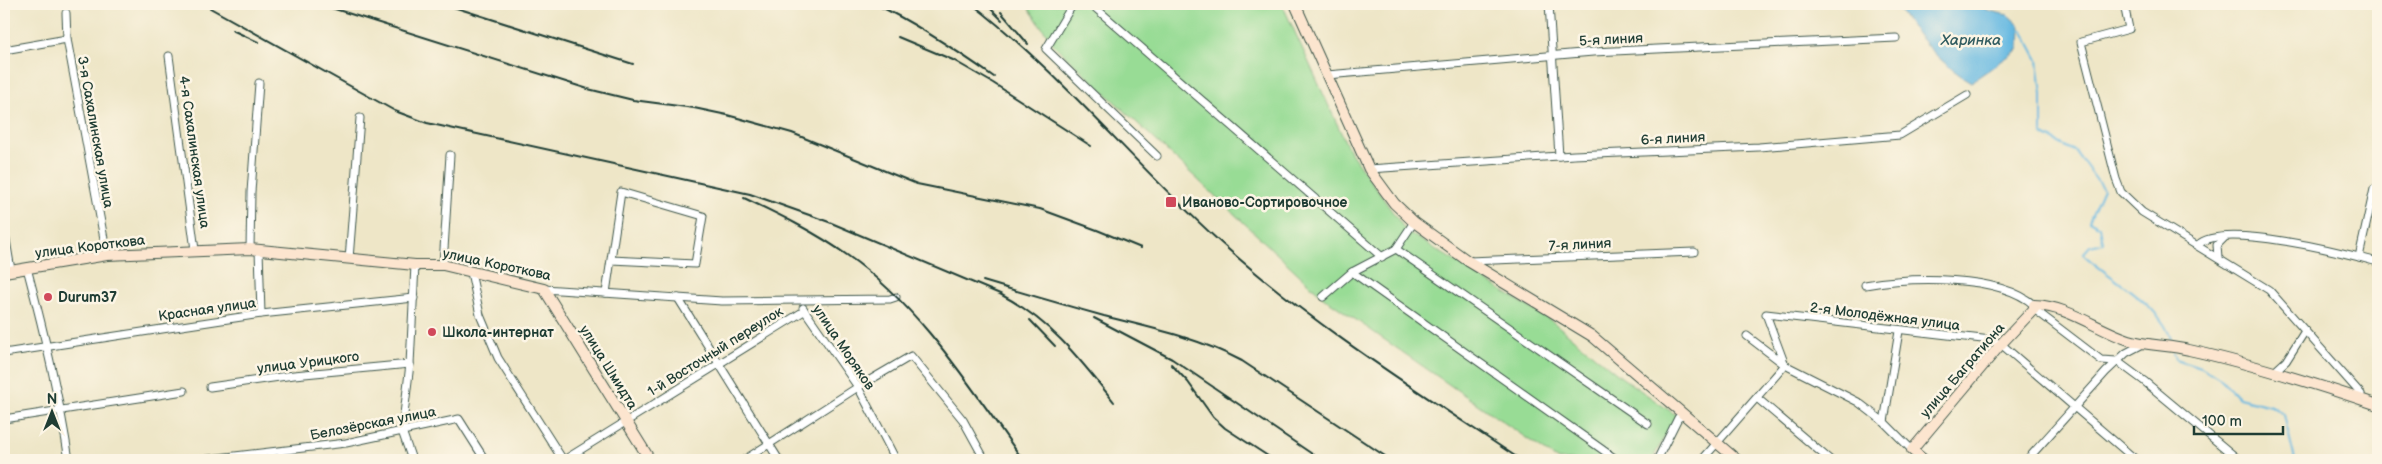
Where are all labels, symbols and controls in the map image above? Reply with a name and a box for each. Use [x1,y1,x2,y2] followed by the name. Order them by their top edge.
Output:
[1579,29,1644,50] street label: 5-я линия
[1940,31,2001,50] water label: Харинка
[74,55,117,210] street label: 3-я Сахалинская улица
[175,75,214,230] street label: 4-я Сахалинская улица
[1640,128,1706,149] street label: 6-я линия
[1182,194,1348,211] place label: Иваново-Сортировочное
[1164,195,1178,209] marker: Иваново-Сортировочное
[34,231,147,262] street label: улица Короткова
[1548,234,1612,255] street label: 7-я линия
[441,245,553,284] street label: улица Короткова
[58,289,117,306] place label: Durum37
[42,291,54,303] marker: Durum37
[157,294,258,325] street label: Красная улица
[1809,299,1962,334] street label: 2-я Молодёжная улица
[809,301,879,394] street label: улица Моряков
[644,302,787,400] street label: 1-й Восточный переулок
[1917,319,2009,421] street label: улица Багратиона
[576,322,642,413] street label: улица Шмидта
[442,324,554,341] place label: Школа-интернат
[426,326,438,338] marker: Школа-интернат
[256,348,360,377] street label: улица Урицкого
[28,386,78,436] north arrow
[47,391,57,408] text: N
[309,403,438,444] street label: Белозёрская улица
[2194,404,2283,436] scale bar
[2202,412,2242,431] text: 100 m

